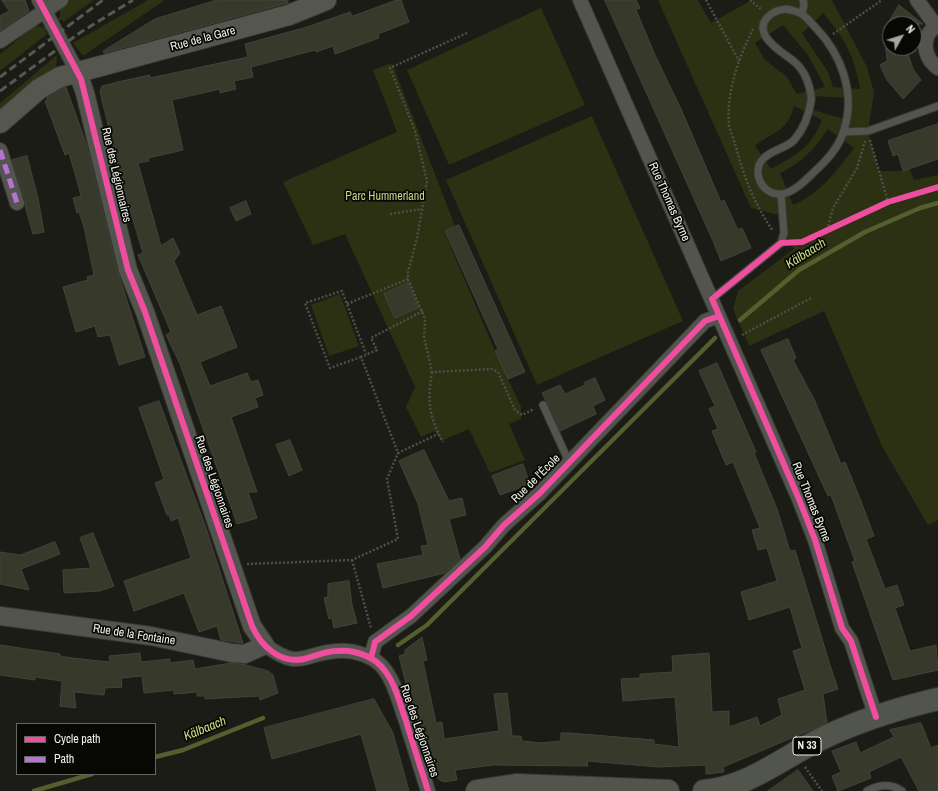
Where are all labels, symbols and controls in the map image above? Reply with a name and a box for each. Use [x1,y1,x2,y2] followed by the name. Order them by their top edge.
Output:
[882,16,922,56] north arrow
[903,22,918,36] text: N
[169,23,237,55] street label: Rue de la Gare
[98,126,134,224] street label: Rue des Légionnaires
[645,160,693,244] street label: Rue Thomas Byrne
[345,190,425,204] park label: Parc Hummerland
[783,236,829,272] water label: Kälbaach
[191,434,237,530] street label: Rue des Légionnaires
[509,452,563,506] street label: Rue de l'École
[788,460,834,544] street label: Rue Thomas Byrne
[92,621,176,649] street label: Rue de la Fontaine
[396,683,442,779] street label: Rue des Légionnaires
[181,713,229,745] water label: Kälbaach
[16,723,156,775] legend
[54,731,101,747] text: Cycle path
[793,737,821,755] road number: N 33
[54,751,74,767] text: Path

